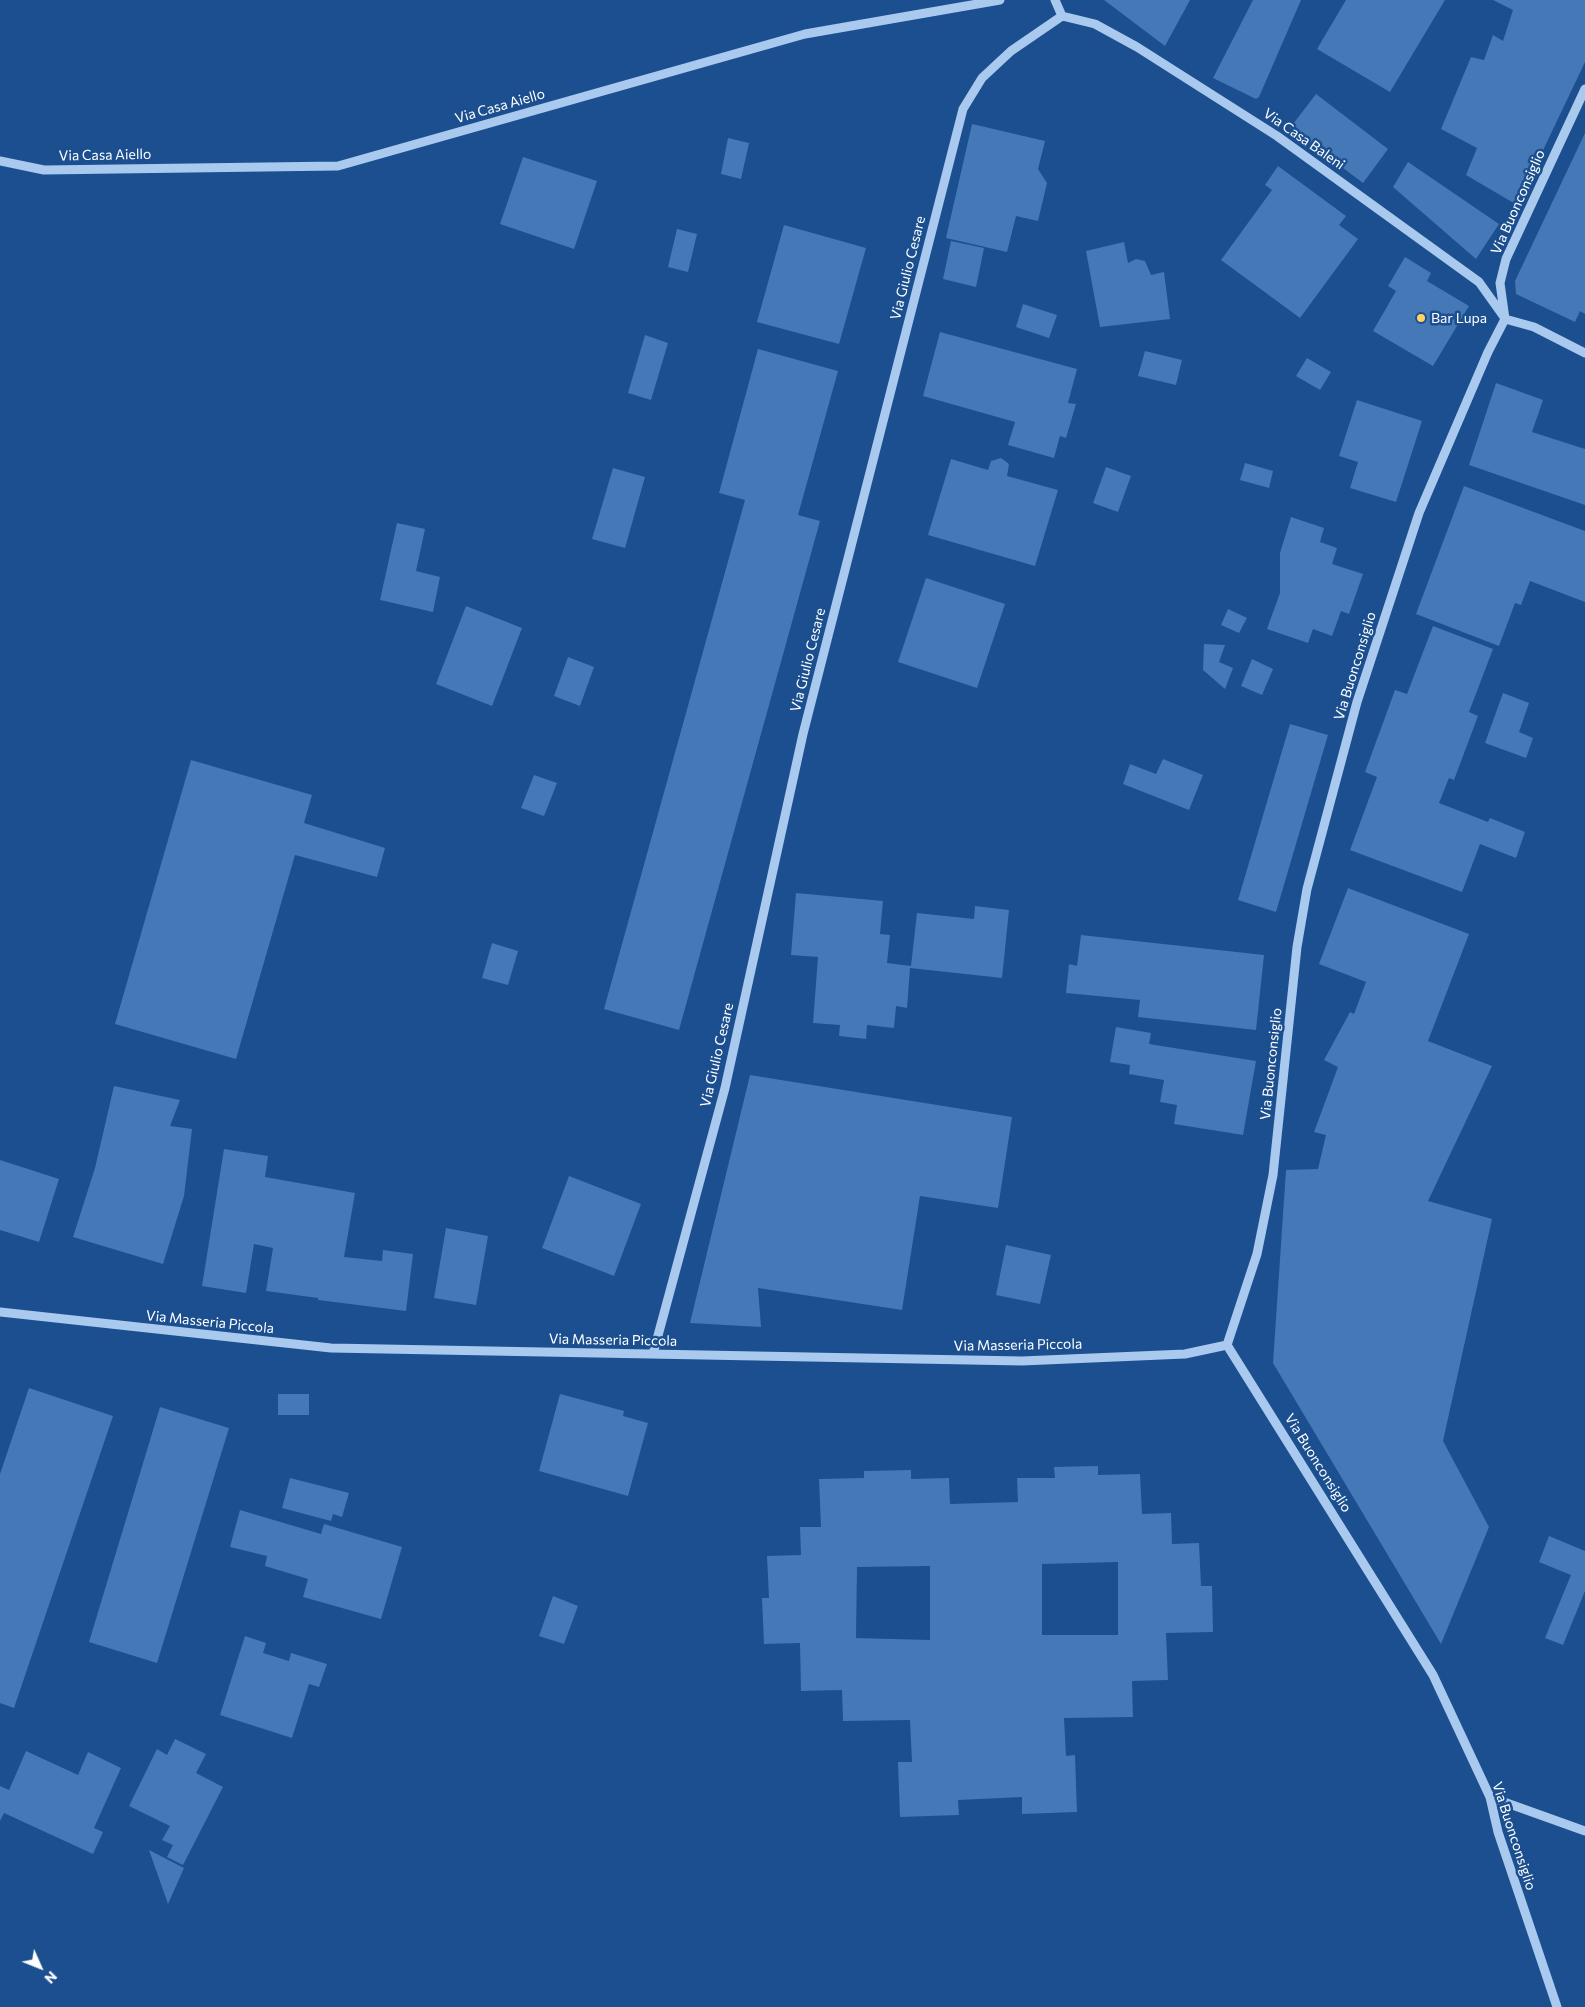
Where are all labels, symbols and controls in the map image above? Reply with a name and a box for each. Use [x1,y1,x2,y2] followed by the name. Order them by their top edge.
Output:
[453,85,547,127] street label: Via Casa Aiello
[1260,105,1348,173] street label: Via Casa Baleni
[59,146,151,164] street label: Via Casa Aiello
[1487,147,1549,257] street label: Via Buonconsiglio
[887,214,929,322] street label: Via Giulio Cesare
[1431,310,1487,326] place label: Bar Lupa
[1415,312,1427,324] marker: Bar Lupa
[787,606,829,714] street label: Via Giulio Cesare
[1330,610,1380,722] street label: Via Buonconsiglio
[697,1001,737,1109] street label: Via Giulio Cesare
[1257,1007,1285,1121] street label: Via Buonconsiglio
[145,1307,275,1337] street label: Via Masseria Piccola
[549,1330,677,1350] street label: Via Masseria Piccola
[954,1335,1082,1355] street label: Via Masseria Piccola
[1281,1411,1355,1515] street label: Via Buonconsiglio
[1489,1780,1539,1892] street label: Via Buonconsiglio
[15,1942,65,1992] north arrow
[41,1968,61,1987] text: N

